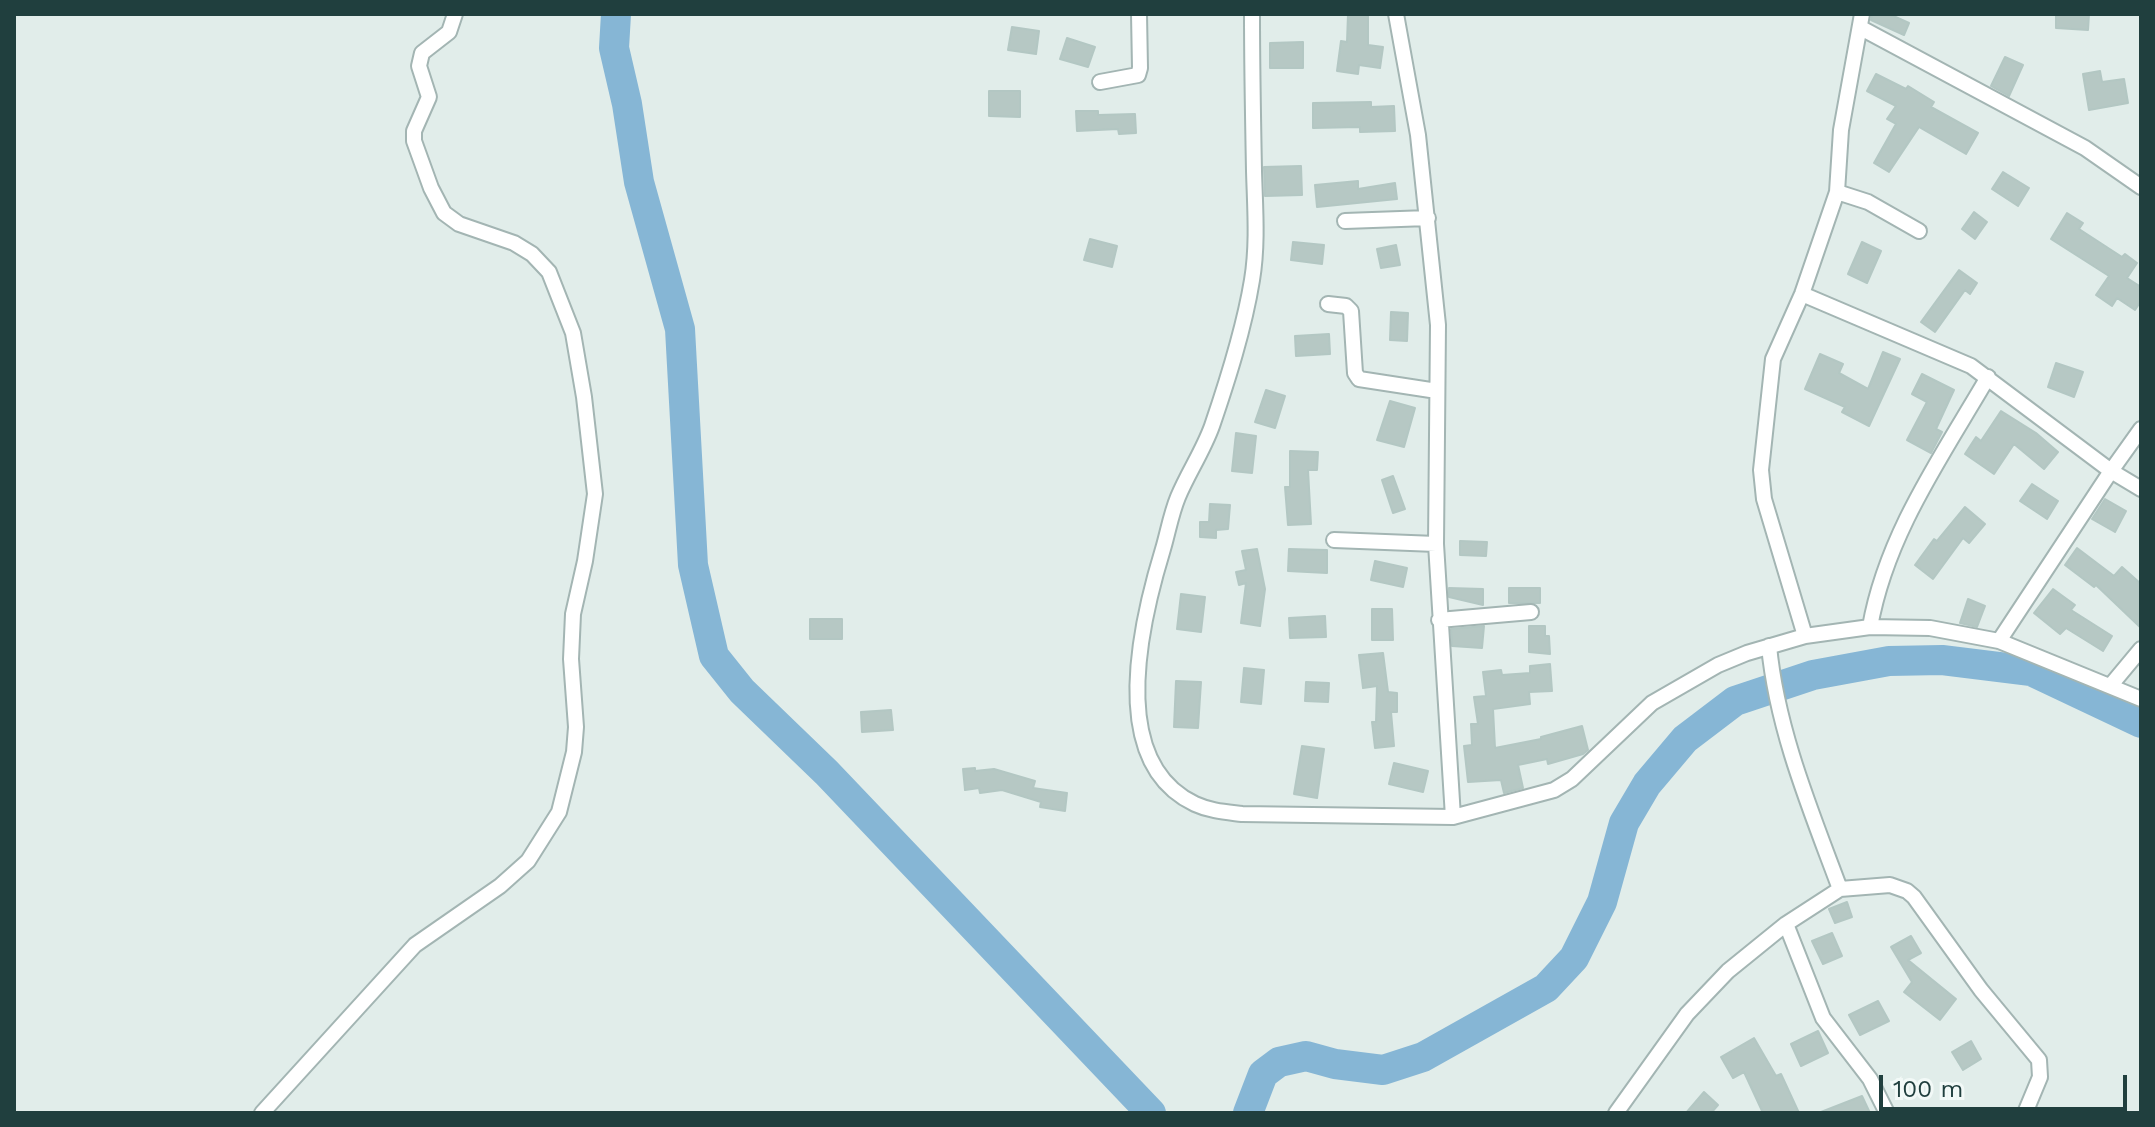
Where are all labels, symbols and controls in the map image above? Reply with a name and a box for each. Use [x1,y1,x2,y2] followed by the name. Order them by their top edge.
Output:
[1883,1059,2131,1109] scale bar
[1893,1075,1963,1103] text: 100 m

